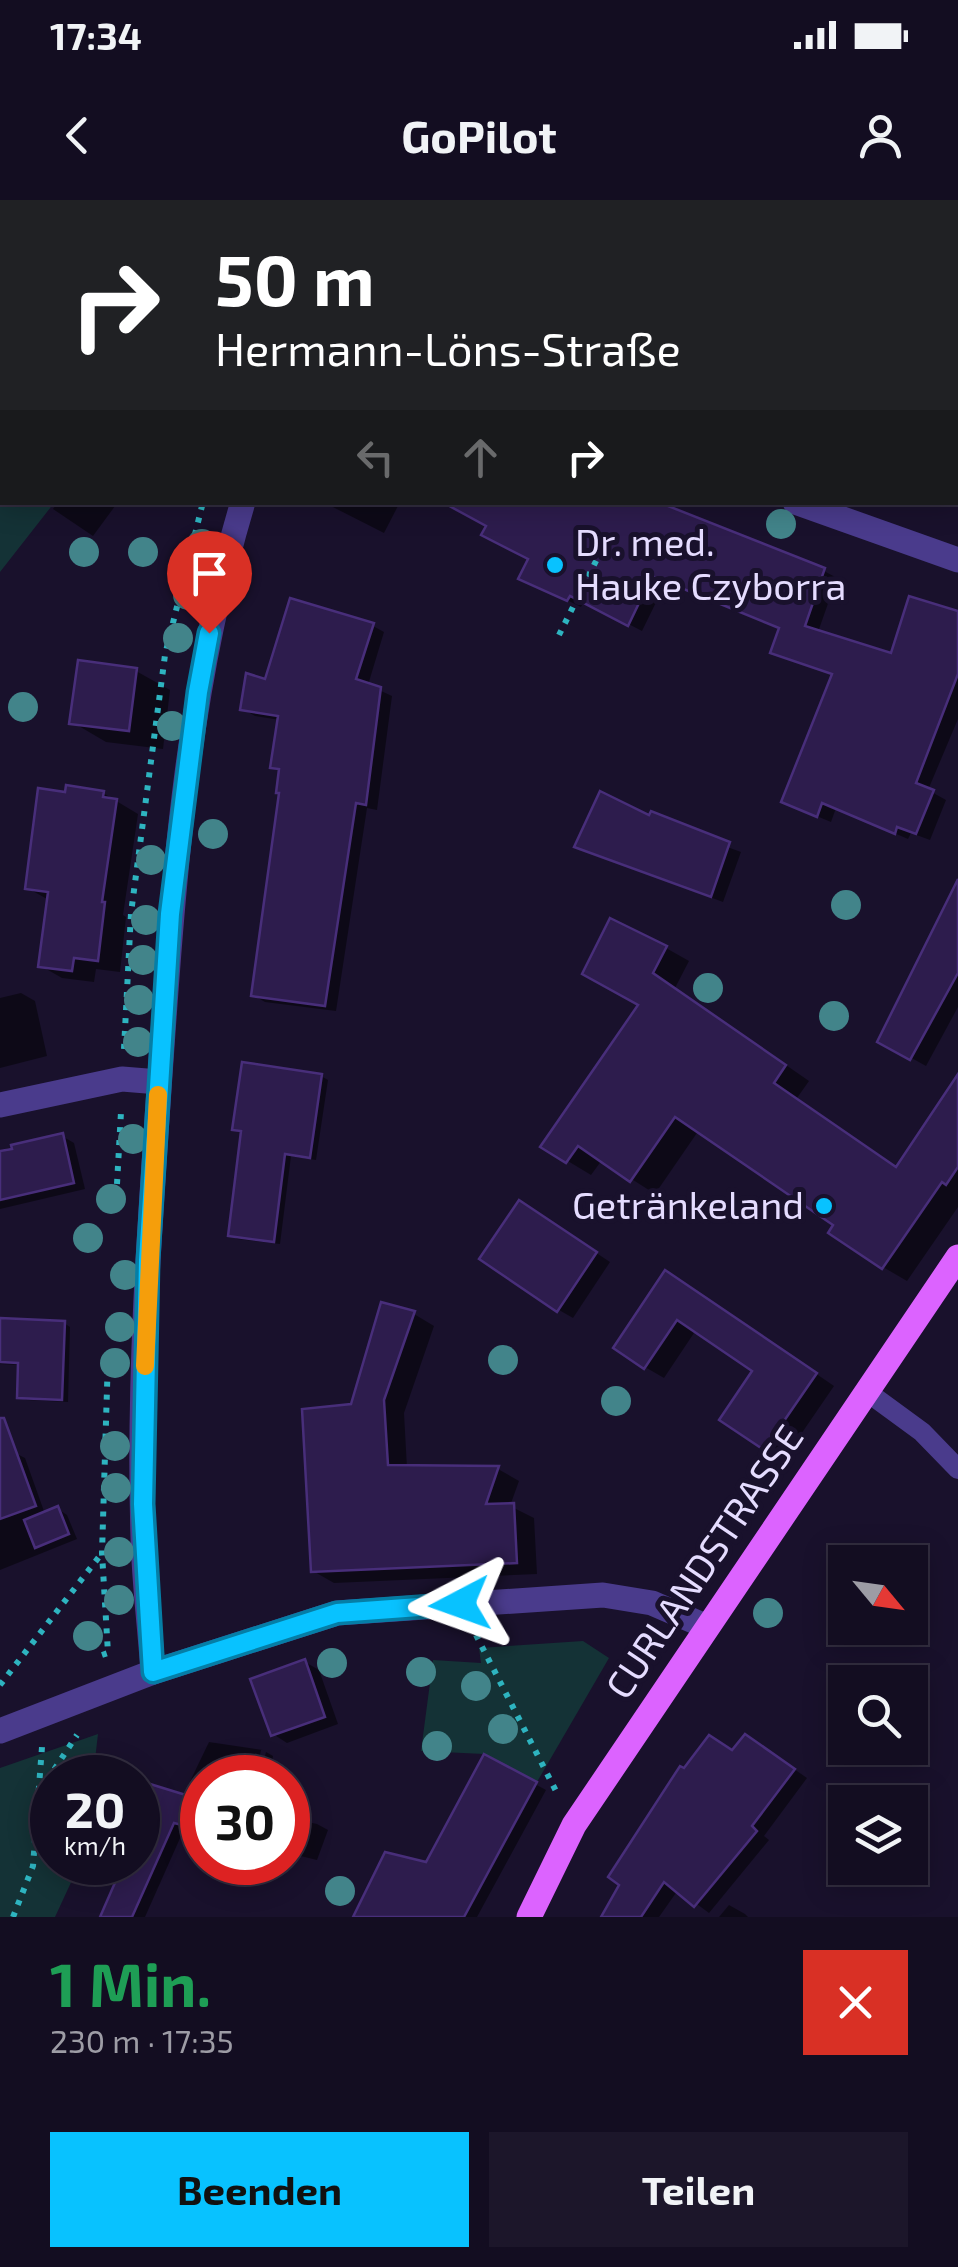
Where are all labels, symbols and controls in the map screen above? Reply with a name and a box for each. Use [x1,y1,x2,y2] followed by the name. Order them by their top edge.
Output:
[50,12,142,58] text: 17:34
[50,108,105,163] icon: back
[401,108,557,162] text: GoPilot
[853,108,908,163] icon: person
[215,236,375,320] text: 50 m
[50,240,180,370] icon: right
[215,321,681,375] text: Hermann-Löns-Straße
[348,430,403,485] icon: left
[453,430,508,485] icon: ahead
[558,430,613,485] icon: right
[575,518,846,608] place label: Dr. med. Hauke Czyborra
[167,531,252,634] pin
[182,546,237,601] icon: arrive
[544,554,566,576] marker: Dr. med. Hauke Czyborra
[572,1181,804,1227] place label: Getränkeland
[813,1195,835,1217] marker: Getränkeland
[595,1415,812,1706] street label: CURLANDSTRASSE
[828,1545,928,1645] north arrow
[828,1545,928,1885] map controls
[408,1552,512,1656] position arrow
[828,1665,928,1765] button: search
[180,1755,310,1885] speed limit sign: 30
[65,1778,125,1838] text: 20
[828,1785,928,1885] button: layers
[64,1830,126,1860] text: km/h
[50,1947,211,2019] text: 1 Min.
[803,1950,908,2055] button: close
[50,2021,234,2059] text: 230 m · 17:35
[50,2132,469,2247] button: Beenden
[489,2132,908,2247] button: Teilen

